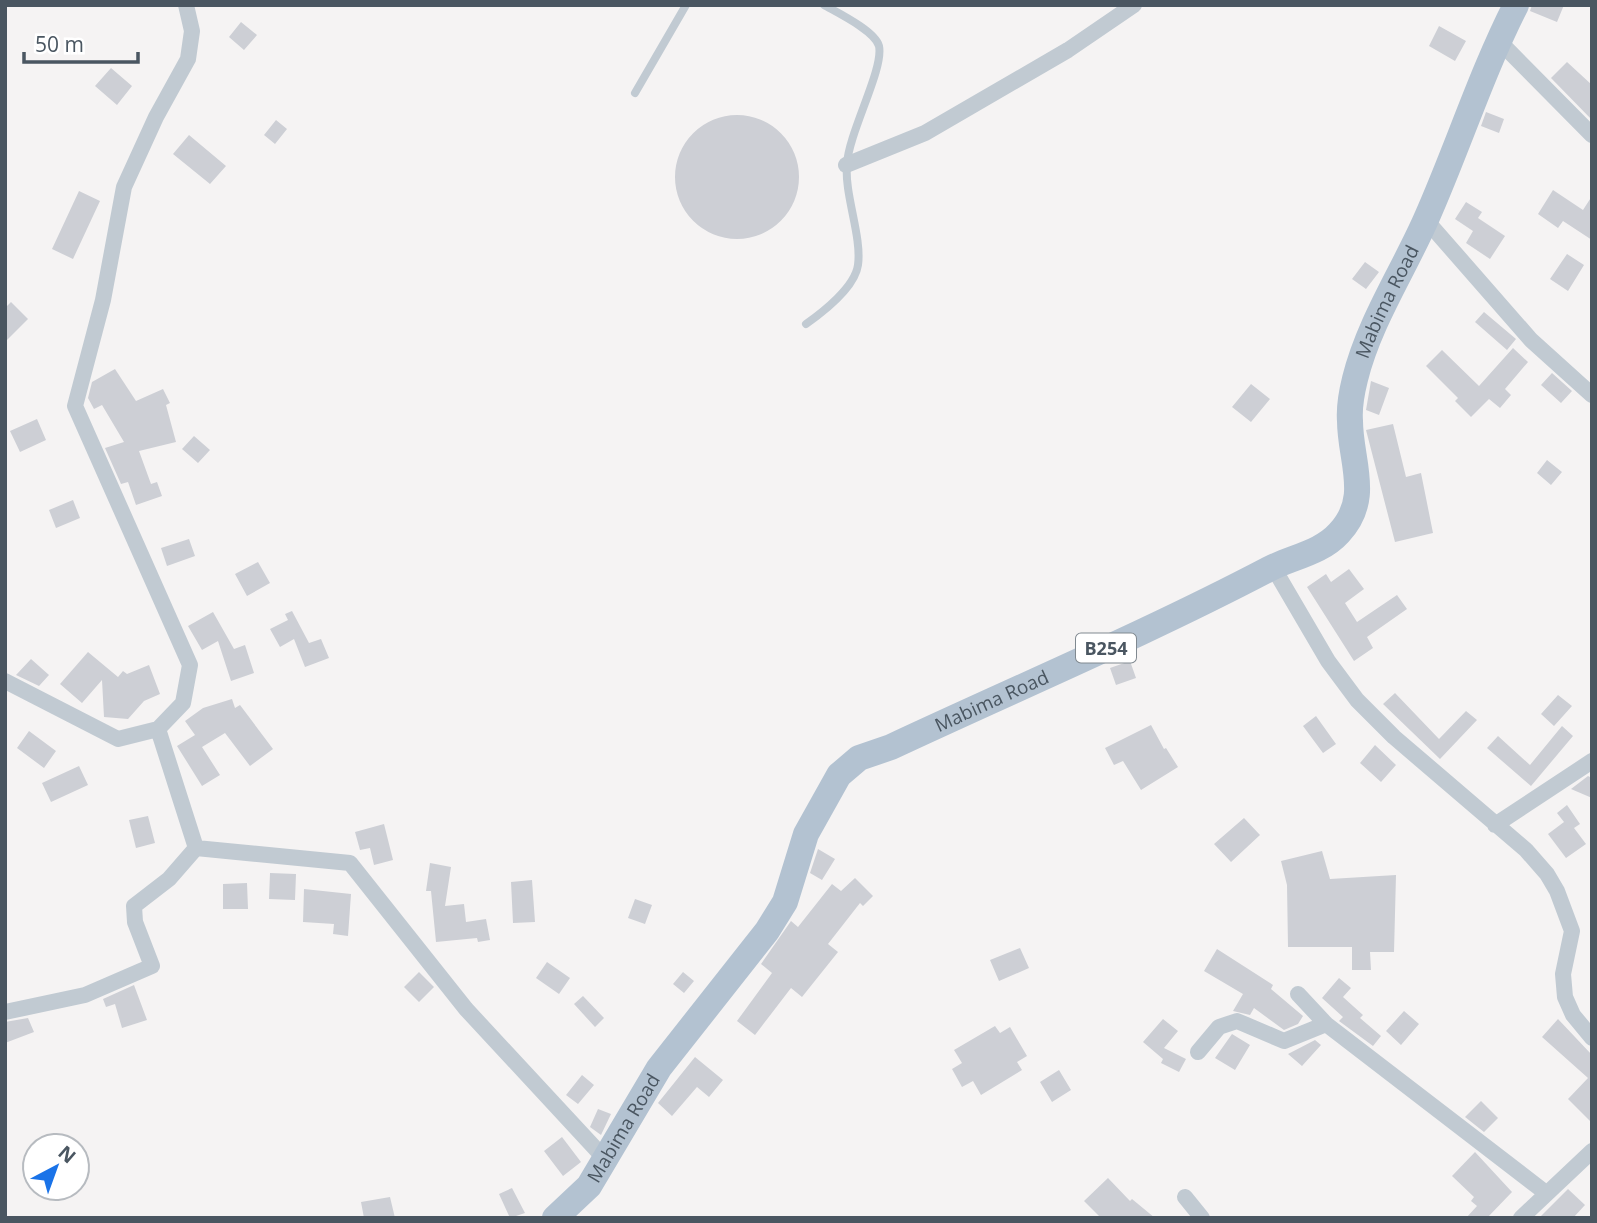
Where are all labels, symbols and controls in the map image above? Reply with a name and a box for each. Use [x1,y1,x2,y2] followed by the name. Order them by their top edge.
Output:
[24,21,138,65] scale bar
[35,30,84,58] text: 50 m
[1349,241,1425,362] street label: Mabima Road
[1076,634,1136,662] road number: B254
[930,664,1053,738] street label: Mabima Road
[581,1069,666,1187] street label: Mabima Road
[21,1132,91,1202] north arrow
[53,1139,82,1169] text: N

